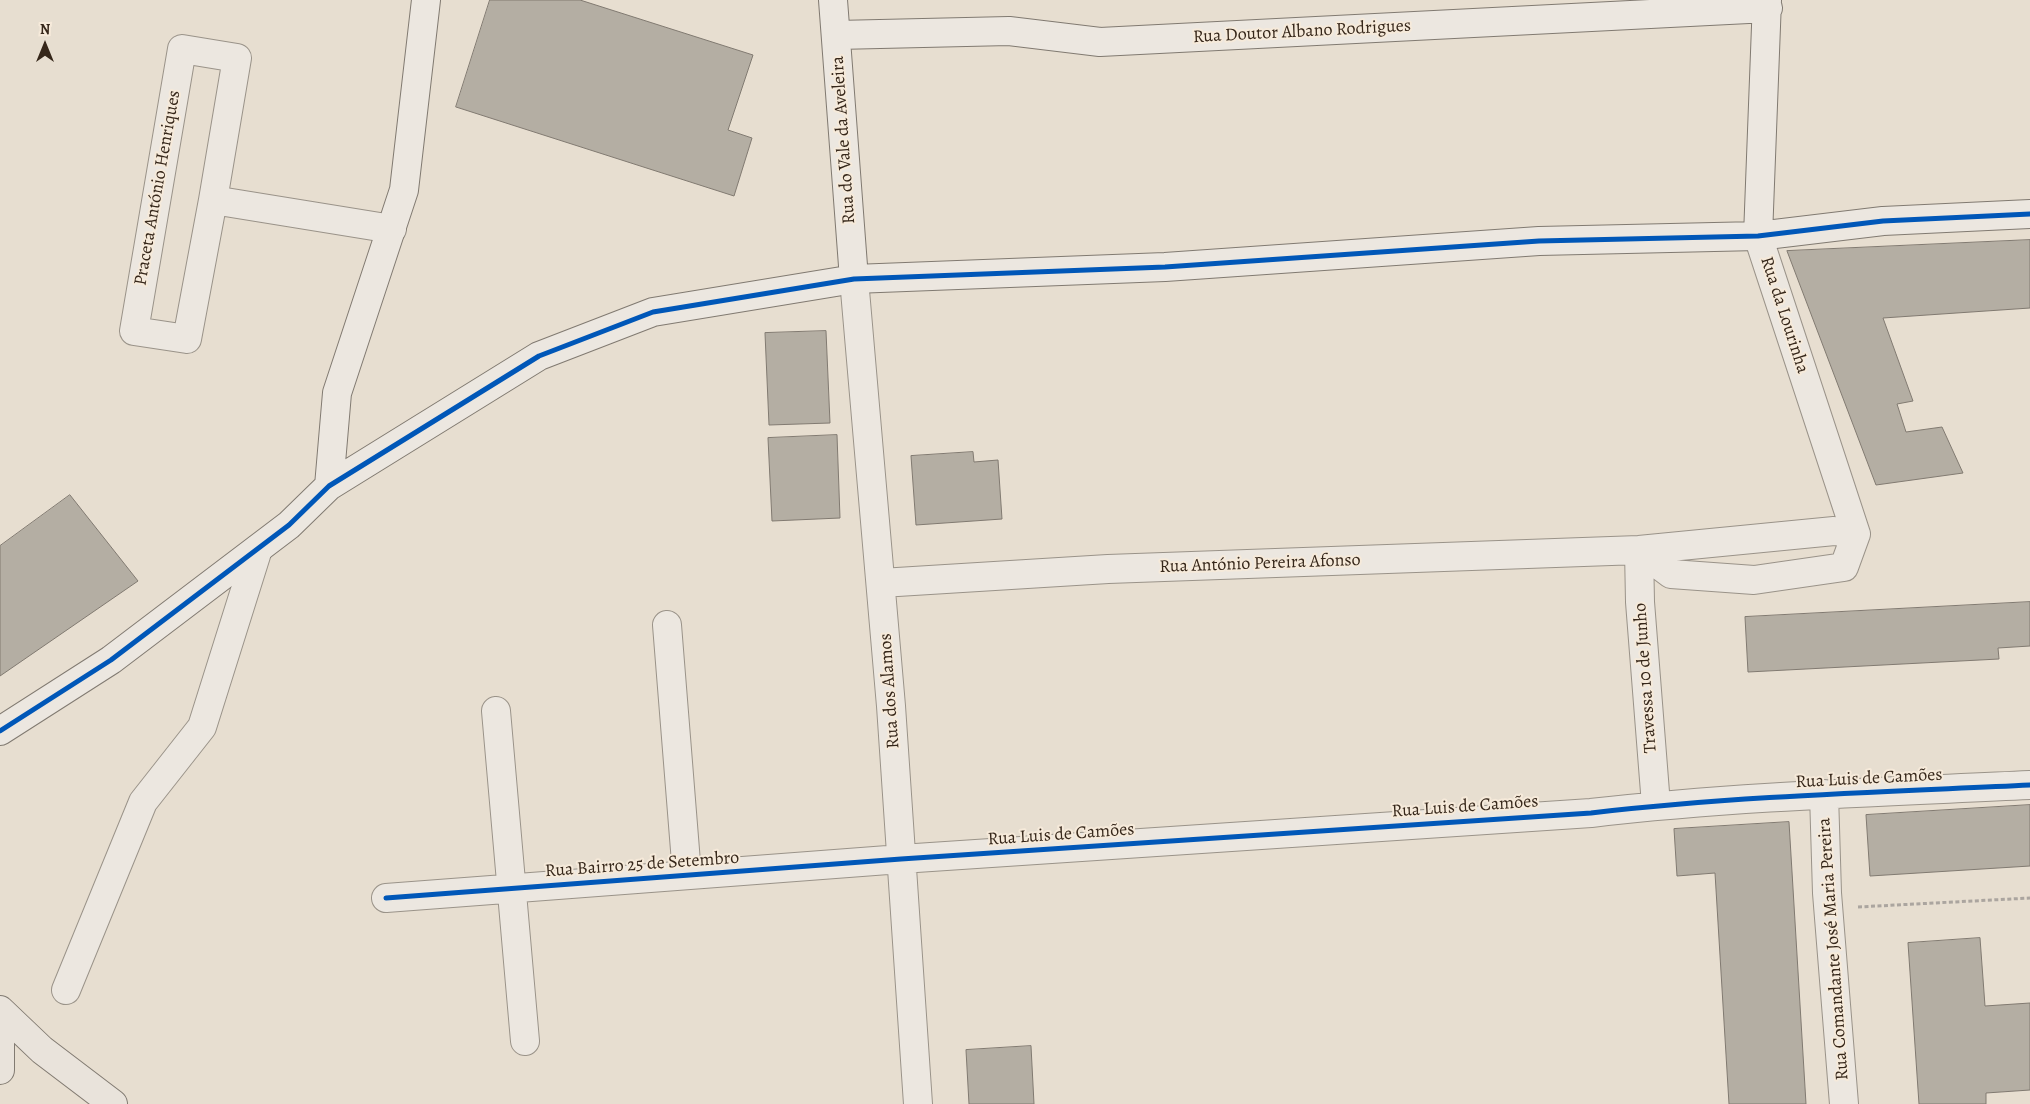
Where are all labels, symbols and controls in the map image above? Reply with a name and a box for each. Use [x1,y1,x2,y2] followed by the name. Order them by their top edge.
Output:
[1192,15,1412,49] street label: Rua Doutor Albano Rodrigues
[20,20,70,70] north arrow
[40,20,50,39] text: N
[827,55,861,225] street label: Rua do Vale da Aveleira
[130,89,186,287] street label: Praceta António Henriques
[1755,254,1813,376] street label: Rua da Lourinha
[1159,550,1361,578] street label: Rua António Pereira Afonso
[1630,602,1662,754] street label: Travessa 10 de Junho
[875,633,905,749] street label: Rua dos Alamos
[1795,764,1943,794] street label: Rua Luis de Camões
[1391,791,1539,823] street label: Rua Luis de Camões
[1814,817,1854,1081] street label: Rua Comandante José Maria Pereira
[987,819,1135,851] street label: Rua Luis de Camões
[544,847,740,883] street label: Rua Bairro 25 de Setembro

